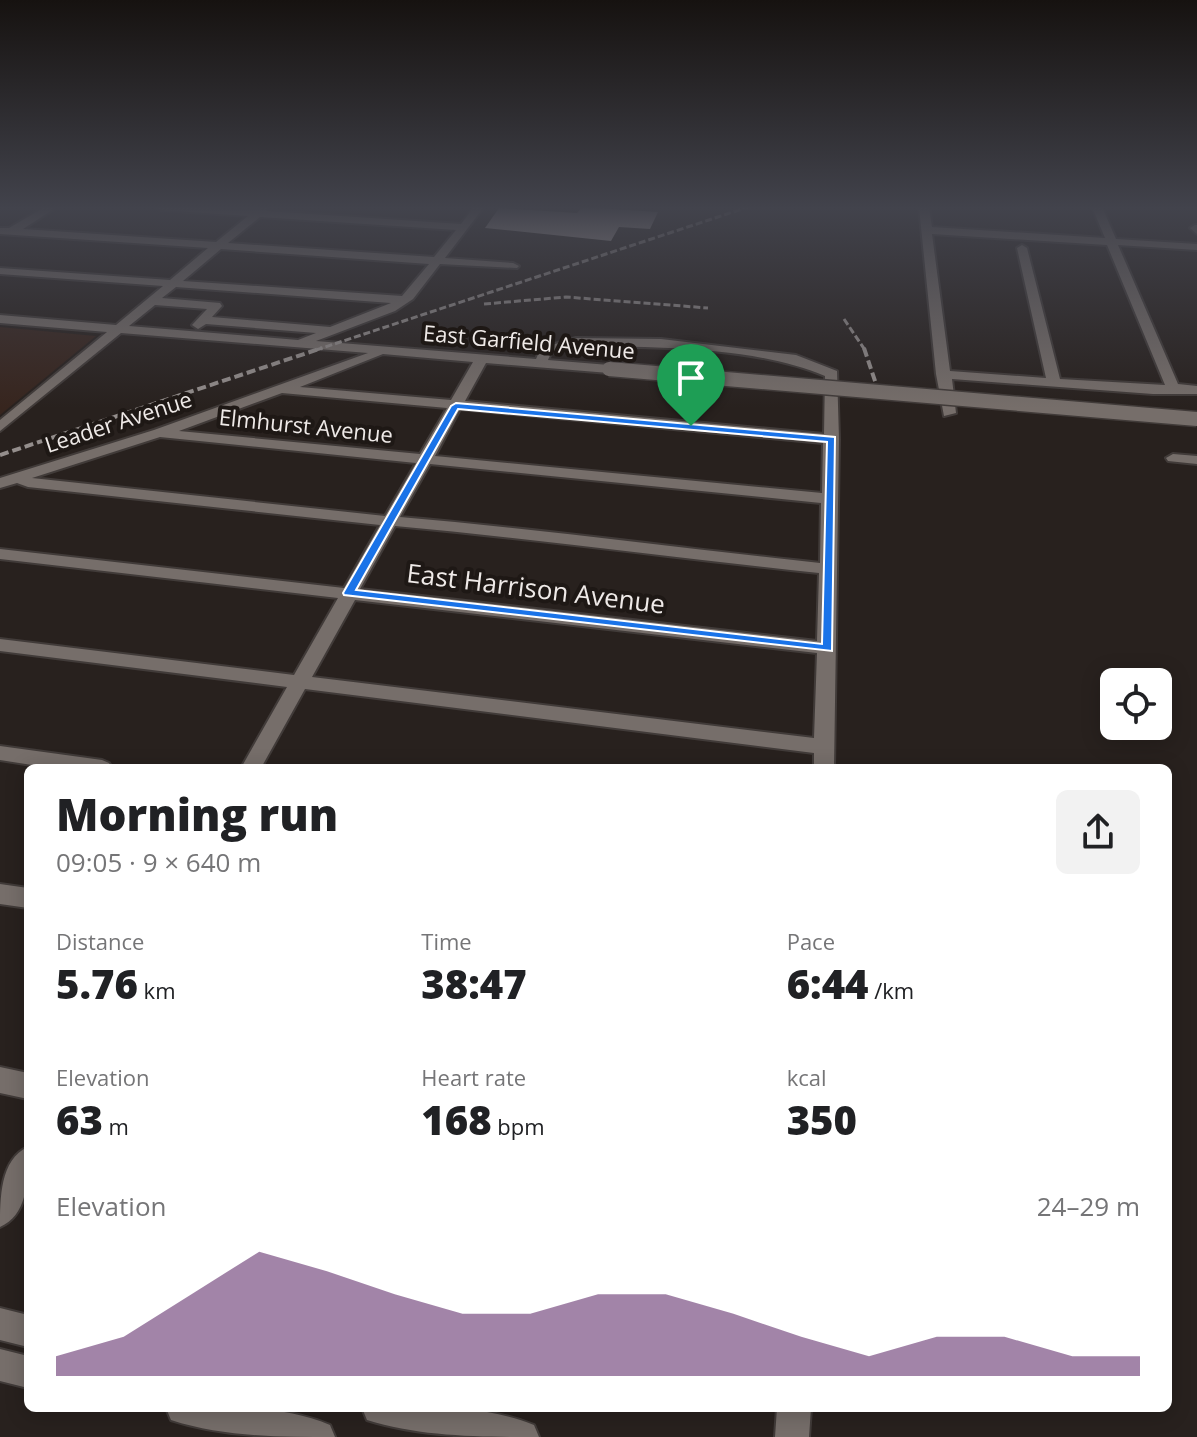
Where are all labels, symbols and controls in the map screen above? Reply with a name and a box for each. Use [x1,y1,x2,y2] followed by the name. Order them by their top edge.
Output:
[422,317,636,365] street label: East Garfield Avenue
[657,344,725,426] pin
[669,356,713,400] icon: arrive
[41,383,195,459] street label: Leader Avenue
[218,401,394,449] street label: Elmhurst Avenue
[405,554,667,622] street label: East Harrison Avenue
[1100,668,1172,740] map controls
[1100,668,1172,740] button: locate
[56,784,338,844] text: Morning run
[1056,790,1140,874] button: share
[56,844,261,880] text: 09:05 · 9 × 640 m
[56,926,144,956] text: Distance
[421,926,472,956] text: Time
[787,926,835,956] text: Pace
[56,956,138,1011] text: 5.76
[421,956,527,1011] text: 38:47
[787,956,869,1011] text: 6:44
[138,975,176,1005] text: km
[869,975,914,1005] text: /km
[56,1062,149,1092] text: Elevation
[421,1062,526,1092] text: Heart rate
[787,1062,827,1092] text: kcal
[56,1092,103,1147] text: 63
[421,1092,492,1147] text: 168
[787,1092,857,1147] text: 350
[103,1111,129,1141] text: m
[492,1111,545,1141] text: bpm
[56,1188,166,1224] text: Elevation
[1037,1188,1140,1224] text: 24–29 m

